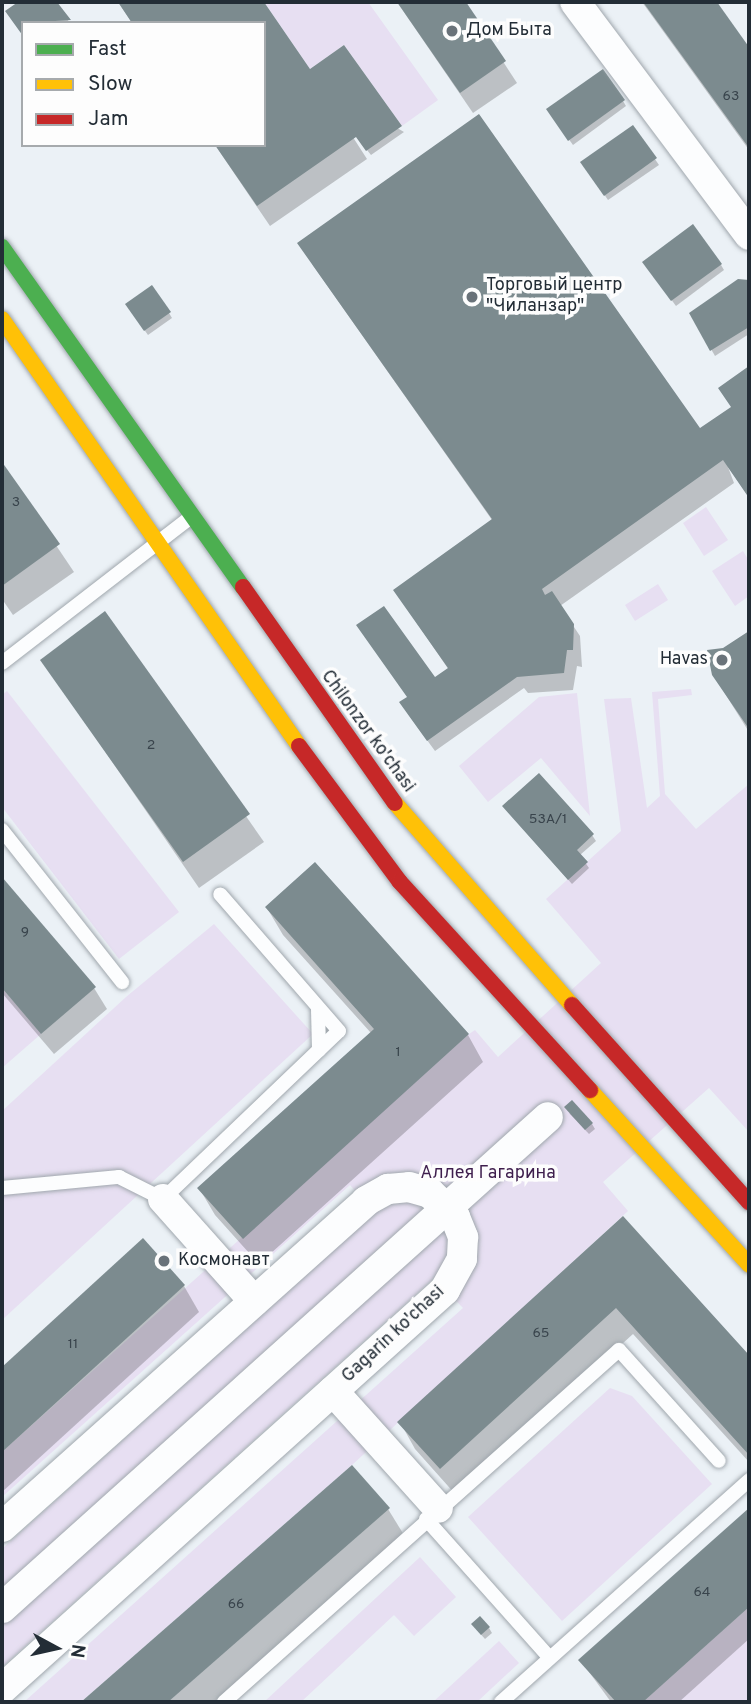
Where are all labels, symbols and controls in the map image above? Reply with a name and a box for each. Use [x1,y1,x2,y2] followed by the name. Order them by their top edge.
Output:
[466,20,552,42] place label: Дом Быта
[21,21,266,147] legend
[444,23,460,39] marker: Дом Быта
[88,36,127,63] text: Fast
[88,71,133,98] text: Slow
[723,89,739,105] house number: 63
[88,106,129,133] text: Jam
[486,276,622,318] place label: Торговый центр "Чиланзар"
[464,289,480,305] marker: Торговый центр "Чиланзар"
[12,495,20,511] house number: 3
[660,649,708,671] place label: Havas
[714,652,730,668] marker: Havas
[315,667,419,797] street label: Chilonzor ko'chasi
[147,738,155,754] house number: 2
[529,812,567,828] house number: 53A/1
[21,925,29,941] house number: 9
[395,1045,401,1061] house number: 1
[420,1163,556,1185] park label: Аллея Гагарина
[178,1250,270,1272] place label: Космонавт
[156,1253,172,1269] marker: Космонавт
[338,1282,450,1388] street label: Gagarin ko'chasi
[532,1326,550,1342] house number: 65
[68,1337,78,1353] house number: 11
[693,1585,711,1601] house number: 64
[228,1597,244,1613] house number: 66
[21,1613,91,1683] north arrow
[64,1642,90,1659] text: N

